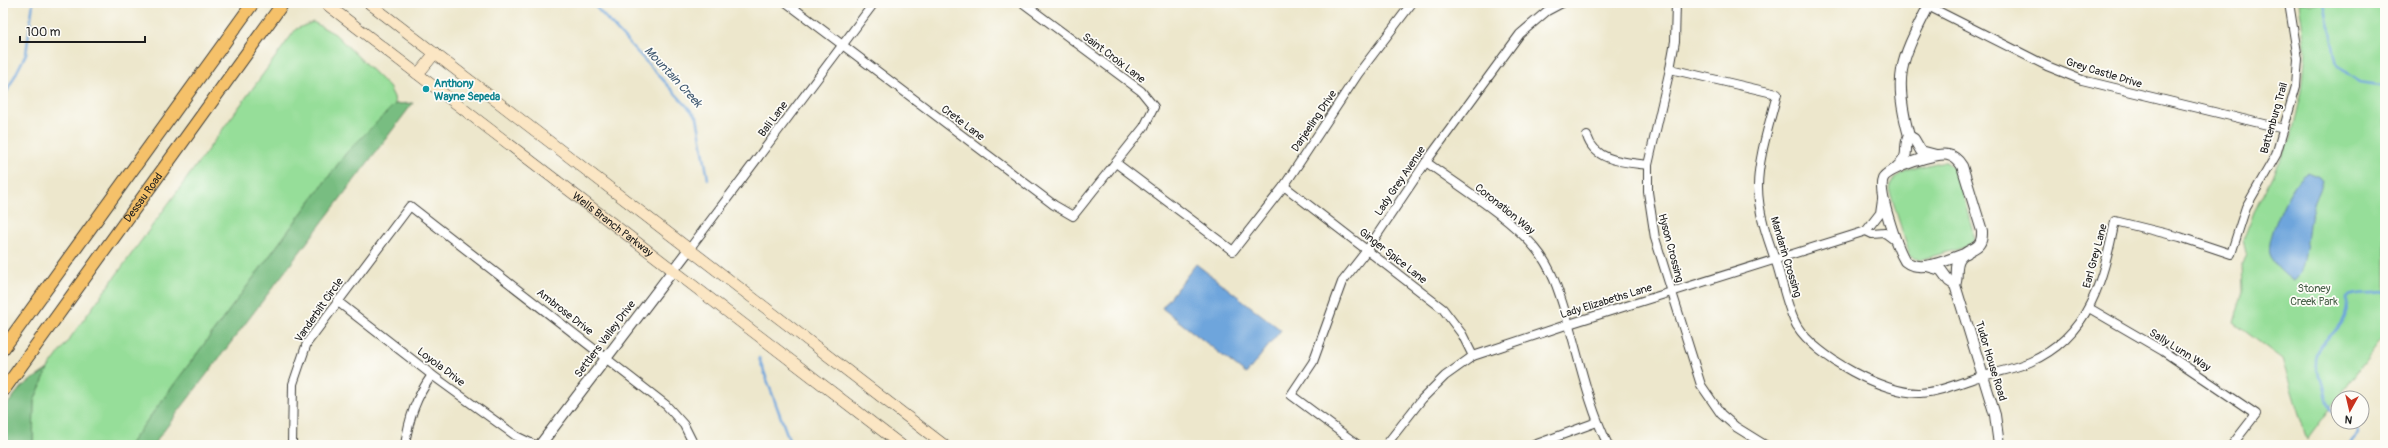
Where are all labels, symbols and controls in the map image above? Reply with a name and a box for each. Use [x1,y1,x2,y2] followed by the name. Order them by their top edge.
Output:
[20,18,145,44] scale bar
[26,25,61,40] text: 100 m
[1080,30,1148,86] street label: Saint Croix Lane
[641,43,706,111] water label: Mountain Creek
[2064,55,2144,91] street label: Grey Castle Drive
[434,77,500,103] place label: Anthony Wayne Sepeda
[2258,81,2290,155] street label: Battenburg Trail
[421,84,431,94] marker: Anthony Wayne Sepeda
[1289,87,1340,154] street label: Darjeeling Drive
[755,98,791,139] street label: Bali Lane
[939,103,988,144] street label: Crete Lane
[1372,143,1428,218] street label: Lady Grey Avenue
[121,170,165,224] street label: Dessau Road
[1472,181,1538,237] street label: Coronation Way
[570,189,656,259] street label: Wells Branch Parkway
[1656,212,1687,284] street label: Hyson Crossing
[1768,215,1805,299] street label: Mandarin Crossing
[2080,222,2110,290] street label: Earl Grey Lane
[1357,226,1430,287] street label: Ginger Spice Lane
[292,275,346,345] street label: Vanderbilt Circle
[1559,281,1654,321] street label: Lady Elizabeths Lane
[2290,282,2338,308] park label: Stoney Creek Park
[534,286,596,338] street label: Ambrose Drive
[572,298,638,380] street label: Settlers Valley Drive
[1973,320,2009,402] street label: Tudor House Road
[2147,326,2213,374] street label: Sally Lunn Way
[415,345,468,389] street label: Loyola Drive
[2330,390,2370,430] north arrow
[2344,412,2353,426] text: N

